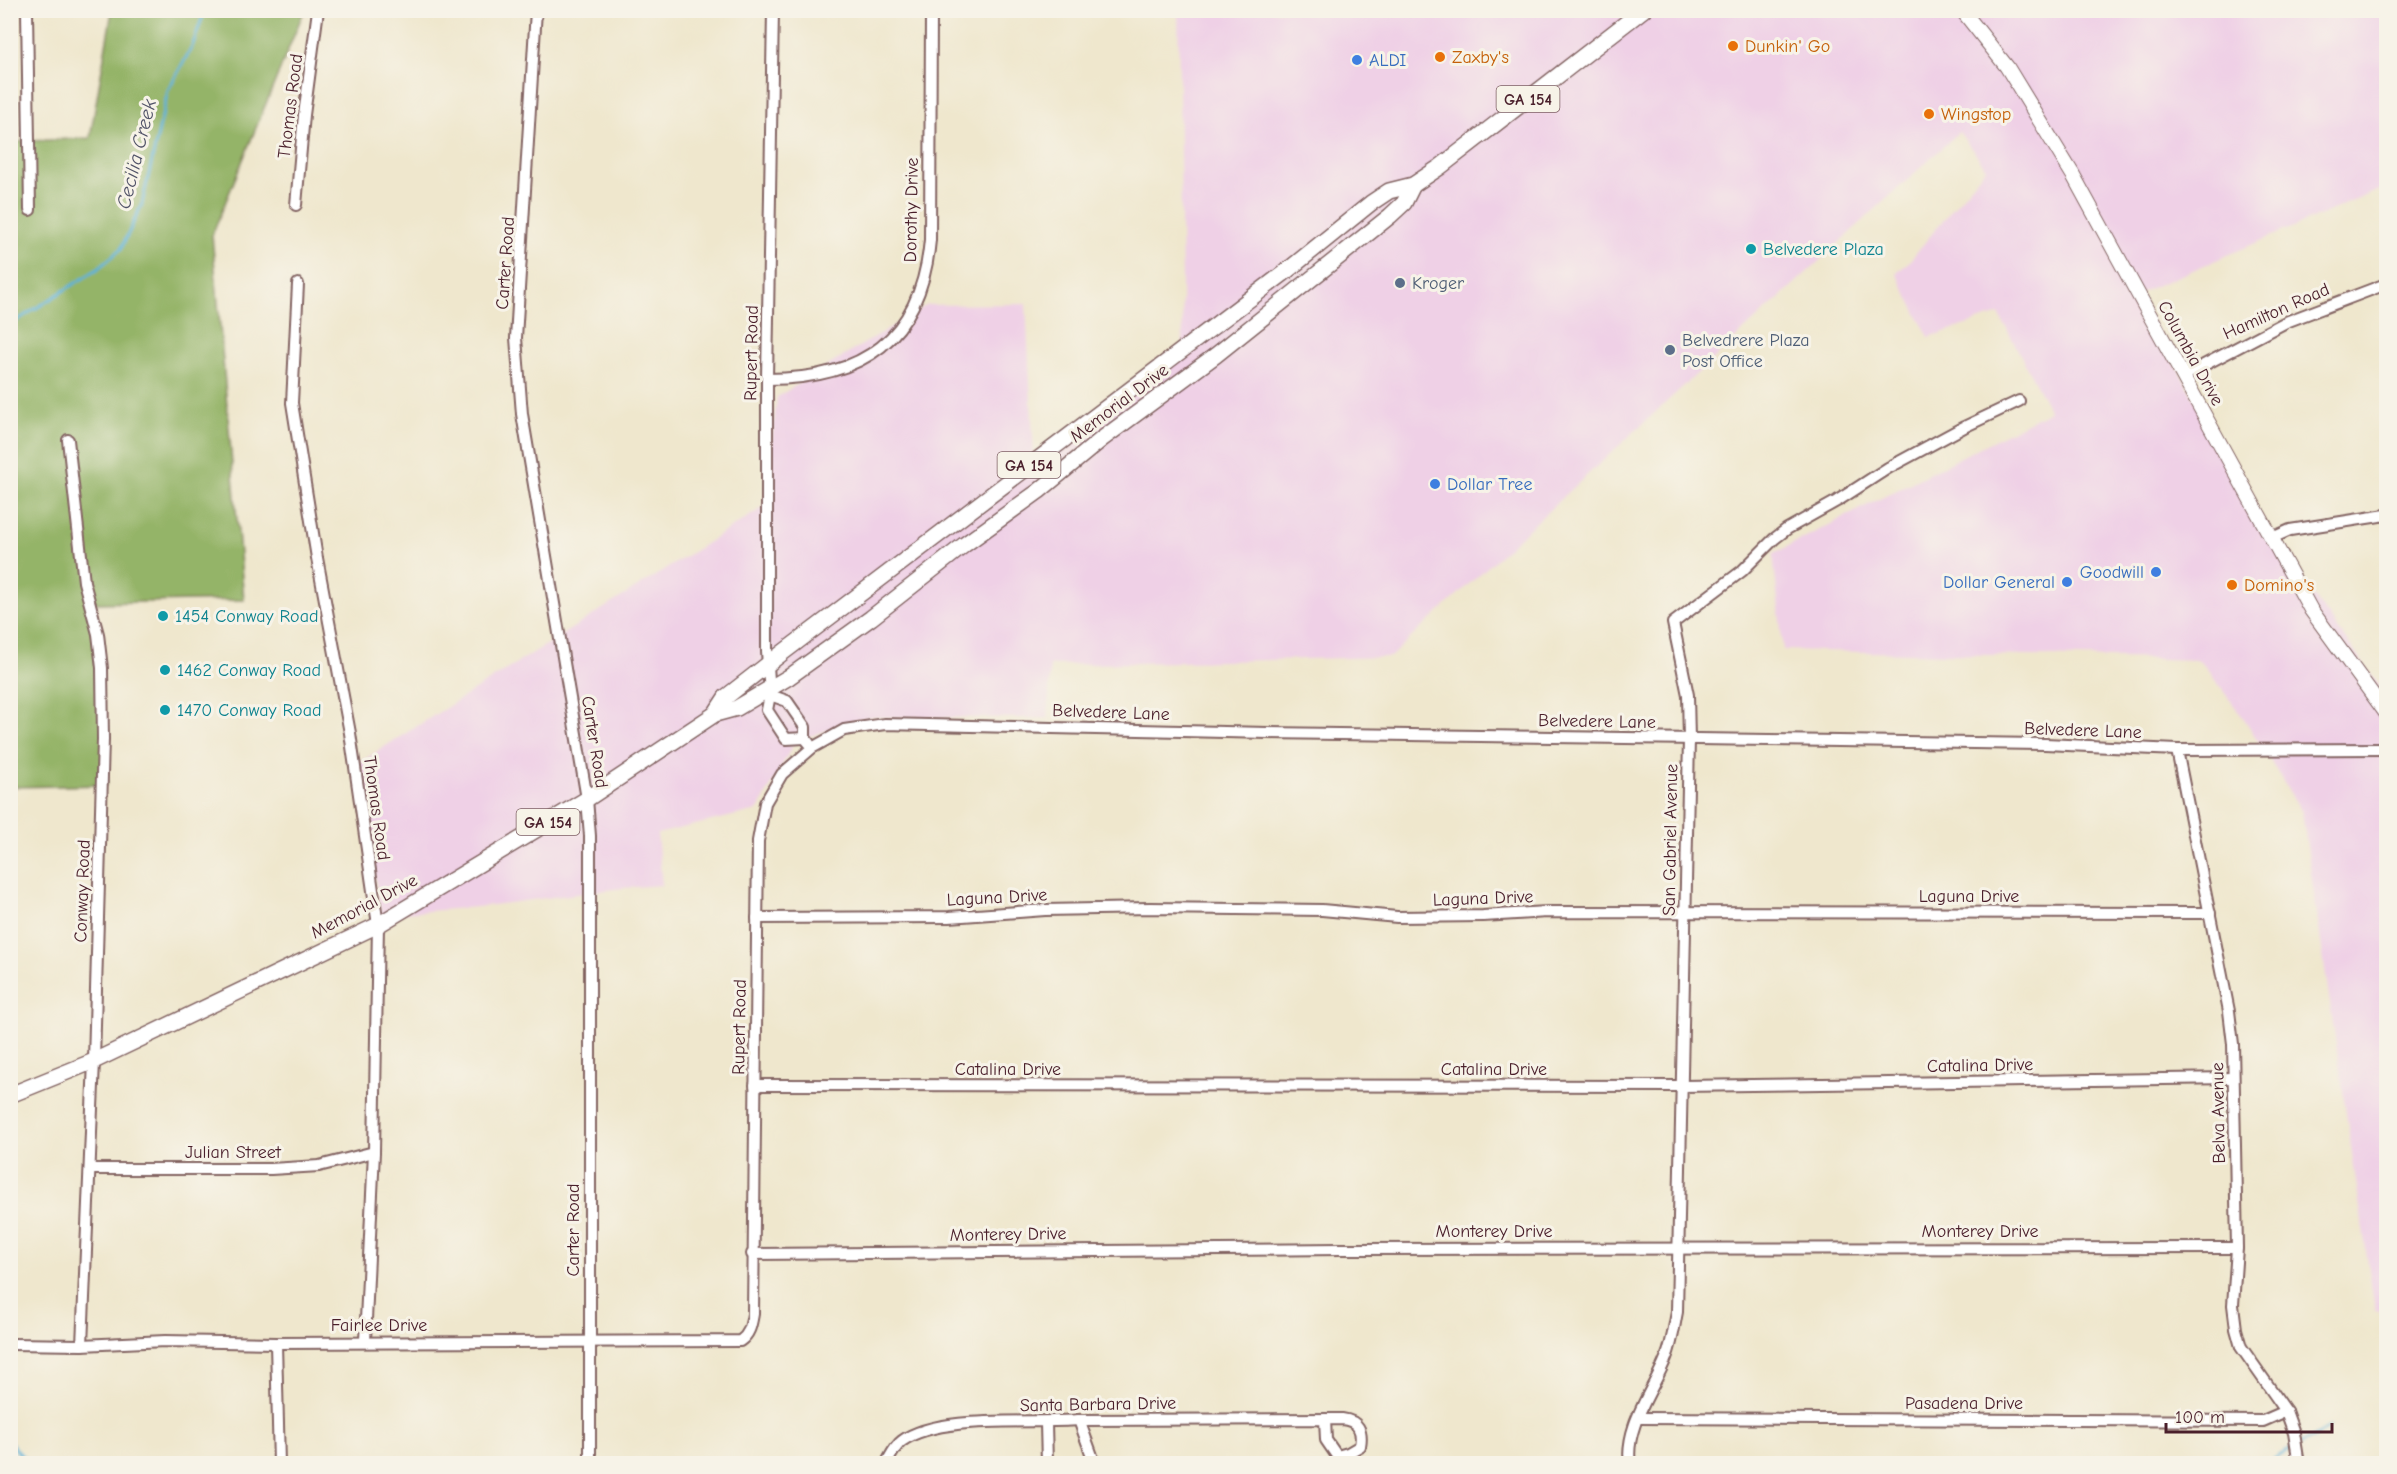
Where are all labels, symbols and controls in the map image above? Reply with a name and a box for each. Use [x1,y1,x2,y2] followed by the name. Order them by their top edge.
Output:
[1745,36,1830,57] place label: Dunkin' Go
[1726,39,1740,53] marker: Dunkin' Go
[1452,47,1509,68] place label: Zaxby's
[1369,50,1406,71] place label: ALDI
[1433,50,1447,64] marker: Zaxby's
[274,53,307,160] street label: Thomas Road
[1350,53,1364,67] marker: ALDI
[1496,86,1559,112] road number: GA 154
[112,97,161,211] water label: Cecilia Creek
[1941,104,2011,125] place label: Wingstop
[1922,107,1936,121] marker: Wingstop
[900,158,923,263] street label: Dorothy Drive
[492,216,519,310] street label: Carter Road
[1763,239,1884,260] place label: Belvedere Plaza
[1744,242,1758,256] marker: Belvedere Plaza
[1412,273,1465,294] place label: Kroger
[1393,276,1407,290] marker: Kroger
[2220,279,2333,344] street label: Hamilton Road
[2153,297,2228,409] street label: Columbia Drive
[740,305,763,401] street label: Rupert Road
[1682,330,1810,372] place label: Belvedrere Plaza Post Office
[1663,343,1677,357] marker: Belvedrere Plaza Post Office
[1066,360,1173,447] street label: Memorial Drive
[998,452,1060,478] road number: GA 154
[1447,474,1532,495] place label: Dollar Tree
[1428,477,1442,491] marker: Dollar Tree
[2080,562,2144,583] place label: Goodwill
[2149,565,2163,579] marker: Goodwill
[1943,572,2055,593] place label: Dollar General
[2060,575,2074,589] marker: Dollar General
[2244,575,2314,596] place label: Domino's
[2225,578,2239,592] marker: Domino's
[175,606,318,627] place label: 1454 Conway Road
[156,609,170,623] marker: 1454 Conway Road
[177,660,321,681] place label: 1462 Conway Road
[158,663,172,677] marker: 1462 Conway Road
[577,694,612,790] street label: Carter Road
[177,700,321,721] place label: 1470 Conway Road
[1052,700,1170,725] street label: Belvedere Lane
[158,703,172,717] marker: 1470 Conway Road
[1538,710,1656,733] street label: Belvedere Lane
[2024,718,2142,743] street label: Belvedere Lane
[359,755,394,862] street label: Thomas Road
[1659,764,1682,916] street label: San Gabriel Avenue
[516,809,580,835] road number: GA 154
[70,839,95,943] street label: Conway Road
[307,870,421,943] street label: Memorial Drive
[946,884,1048,911] street label: Laguna Drive
[1432,886,1534,911] street label: Laguna Drive
[1919,886,2019,907] street label: Laguna Drive
[728,979,751,1075] street label: Rupert Road
[1927,1054,2033,1077] street label: Catalina Drive
[955,1059,1061,1080] street label: Catalina Drive
[1441,1059,1547,1080] street label: Catalina Drive
[2207,1062,2230,1164] street label: Belva Avenue
[185,1142,282,1163] street label: Julian Street
[563,1183,584,1277] street label: Carter Road
[1436,1221,1552,1242] street label: Monterey Drive
[1922,1221,2038,1242] street label: Monterey Drive
[949,1223,1067,1246] street label: Monterey Drive
[331,1315,427,1336] street label: Fairlee Drive
[1020,1393,1176,1416] street label: Santa Barbara Drive
[1905,1393,2023,1414] street label: Pasadena Drive
[2166,1396,2332,1434] scale bar
[2175,1407,2225,1428] text: 100 m

